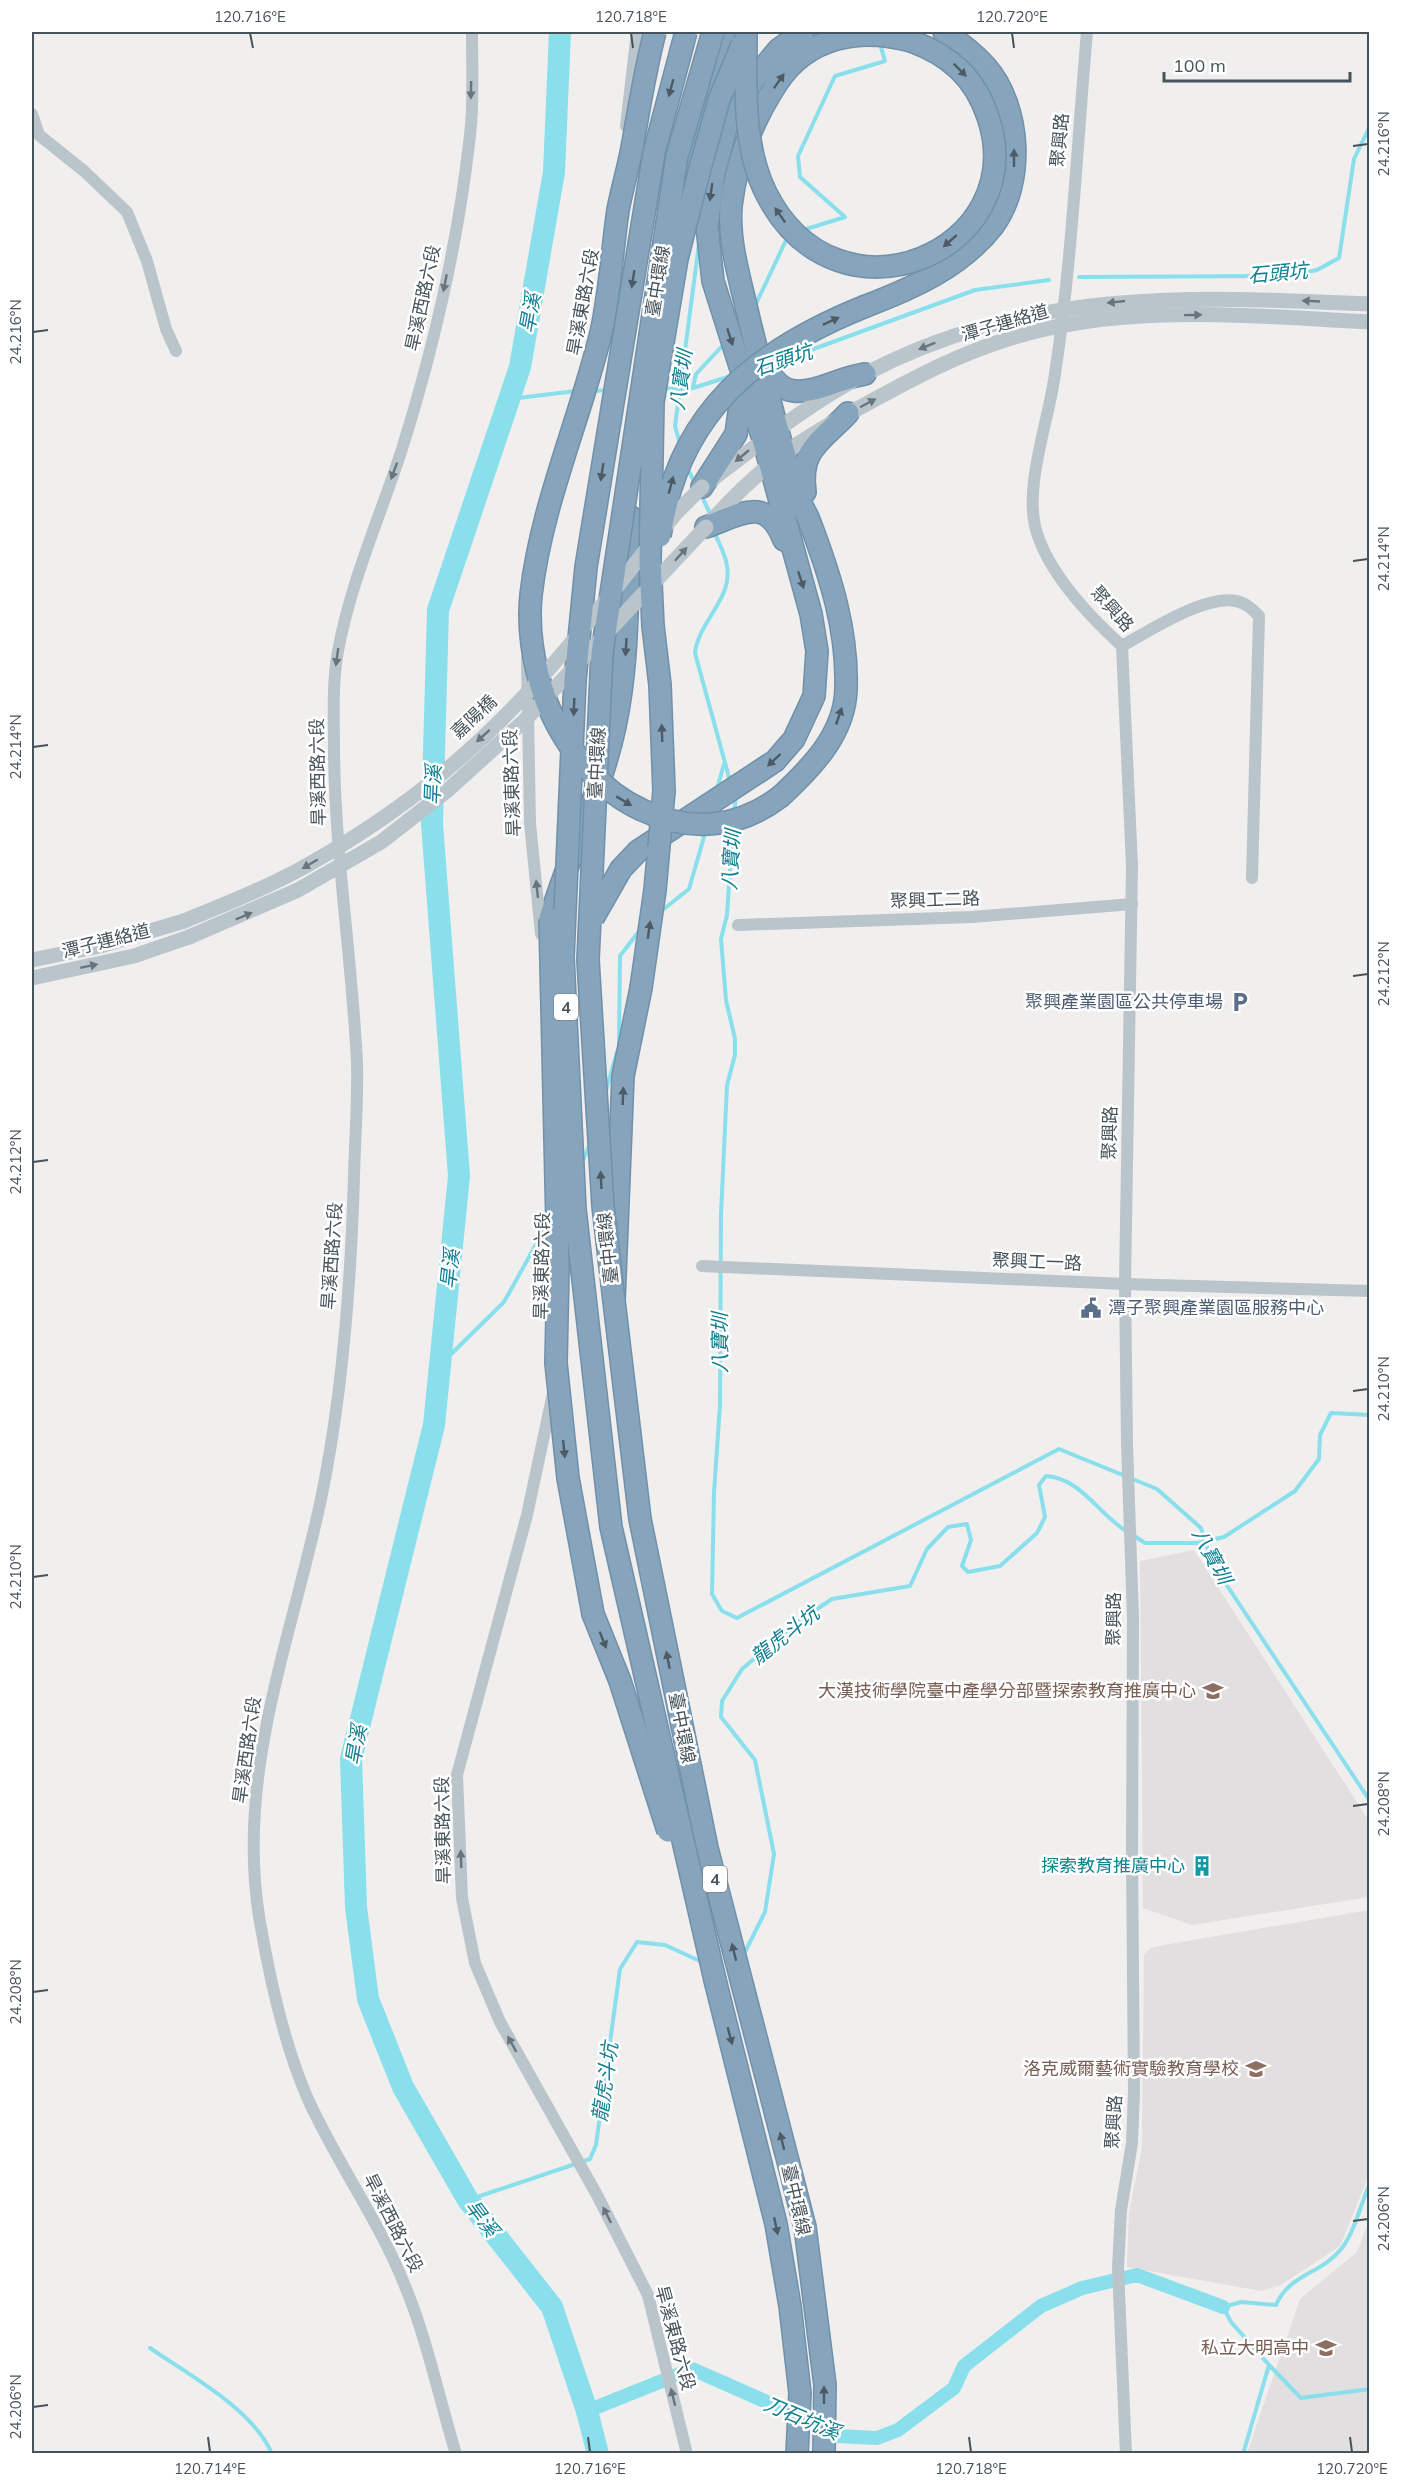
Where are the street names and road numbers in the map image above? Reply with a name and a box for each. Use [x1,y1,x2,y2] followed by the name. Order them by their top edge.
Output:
[1046,112,1073,168] street label: 聚興路
[400,243,445,353] street label: 旱溪西路六段
[641,244,674,318] street label: 臺中環線
[562,247,603,357] street label: 旱溪東路六段
[958,299,1051,346] street label: 潭子連絡道
[1086,581,1139,636] street label: 聚興路
[446,690,501,743] street label: 嘉陽橋
[305,718,330,826] street label: 旱溪西路六段
[583,726,610,800] street label: 臺中環線
[498,729,525,837] street label: 旱溪東路六段
[890,886,980,913] street label: 聚興工二路
[59,918,152,963] street label: 潭子連絡道
[554,994,578,1020] road number: 4
[1098,1106,1121,1160] street label: 聚興路
[316,1201,347,1311] street label: 旱溪西路六段
[592,1211,623,1285] street label: 臺中環線
[529,1212,554,1320] street label: 旱溪東路六段
[992,1248,1082,1275] street label: 聚興工一路
[1102,1592,1125,1646] street label: 聚興路
[664,1690,701,1765] street label: 臺中環線
[228,1695,265,1805] street label: 旱溪西路六段
[430,1776,455,1884] street label: 旱溪東路六段
[703,1866,727,1892] road number: 4
[1101,2094,1126,2150] street label: 聚興路
[777,2162,816,2238] street label: 臺中環線
[359,2169,428,2276] street label: 旱溪西路六段
[650,2283,701,2393] street label: 旱溪東路六段

